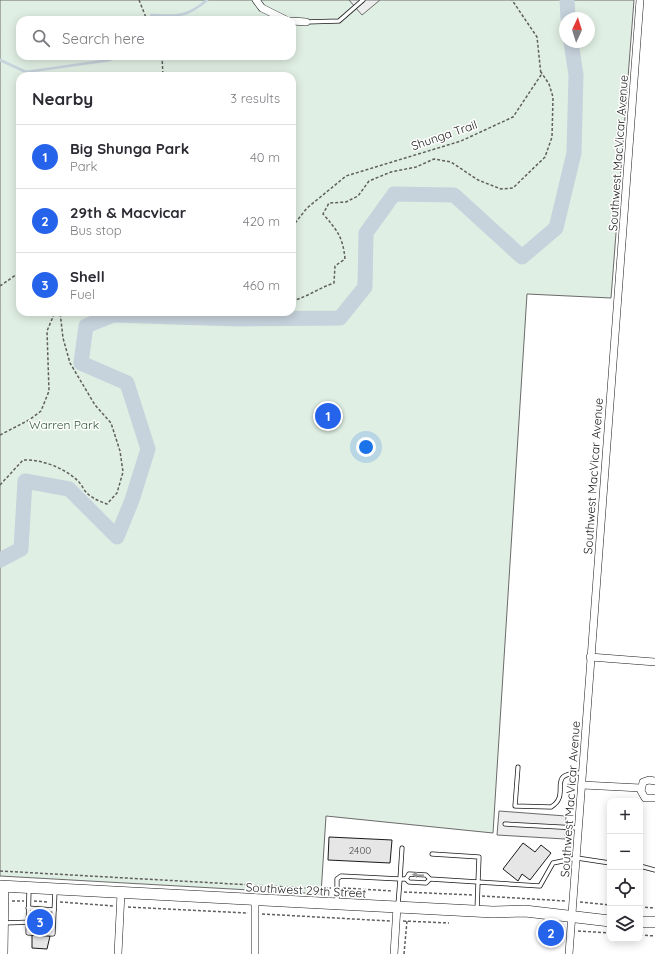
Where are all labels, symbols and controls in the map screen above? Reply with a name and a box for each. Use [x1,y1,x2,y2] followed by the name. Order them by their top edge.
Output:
[559,12,595,48] north arrow
[16,16,296,60] search box
[30,27,52,49] icon: search
[62,29,145,48] text: Search here
[605,74,631,232] street label: Southwest MacVicar Avenue
[32,88,93,109] text: Nearby
[230,90,280,106] text: 3 results
[409,117,479,153] street label: Shunga Trail
[70,139,189,158] text: Big Shunga Park
[42,149,48,165] text: 1
[250,149,280,165] text: 40 m
[70,158,98,174] text: Park
[70,203,186,222] text: 29th & Macvicar
[41,213,49,229] text: 2
[243,213,280,229] text: 420 m
[70,222,122,238] text: Bus stop
[70,267,105,286] text: Shell
[42,277,48,293] text: 3
[243,277,280,293] text: 460 m
[70,286,95,302] text: Fuel
[580,397,606,555] street label: Southwest MacVicar Avenue
[315,401,341,431] pin: 1
[29,417,99,432] park label: Warren Park
[356,437,376,457] your location
[557,720,583,878] street label: Southwest MacVicar Avenue
[607,798,643,942] map controls
[607,798,643,834] button: +
[607,834,643,870] button: −
[349,844,371,857] house number: 2400
[607,870,643,906] button: locate
[412,871,424,878] one-way arrow
[245,879,367,901] street label: Southwest 29th Street
[607,906,643,942] button: layers
[27,907,53,937] pin: 3
[538,918,564,948] pin: 2

